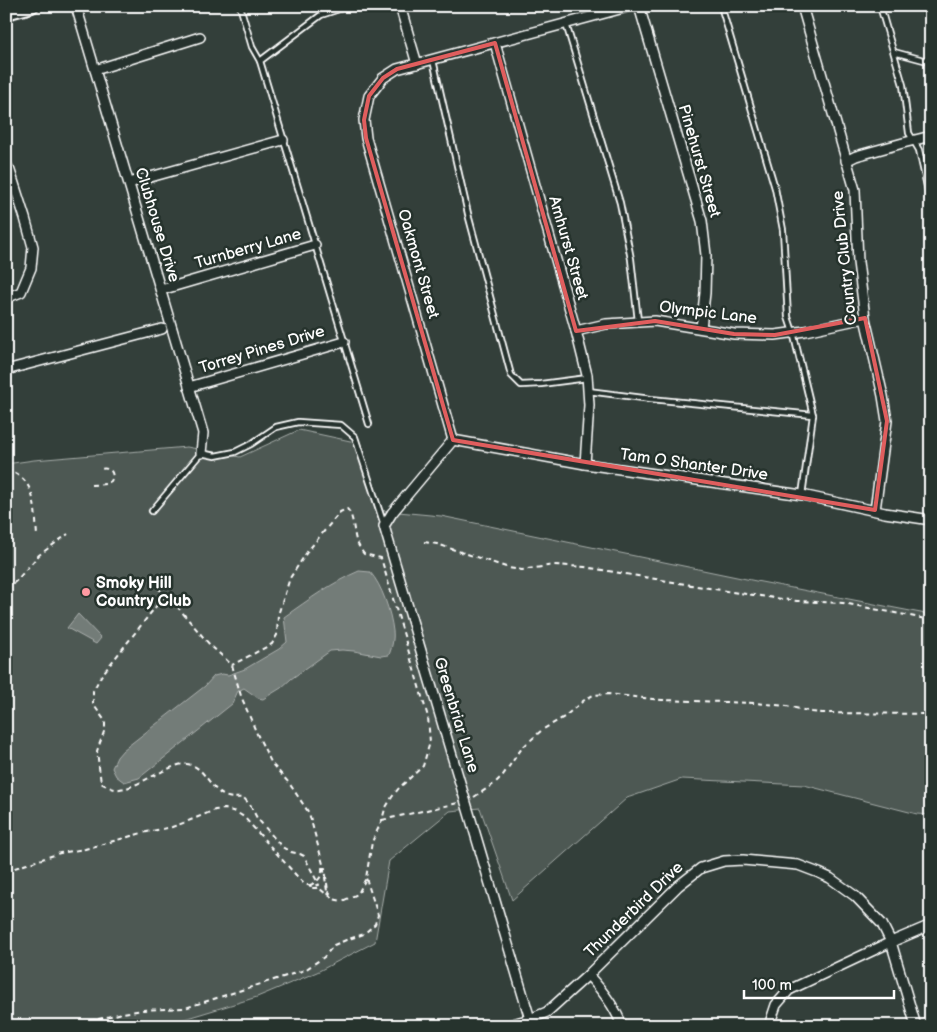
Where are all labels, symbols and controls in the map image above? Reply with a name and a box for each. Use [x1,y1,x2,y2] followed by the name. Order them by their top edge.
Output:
[674,102,724,220] street label: Pinehurst Street
[131,165,184,285] street label: Clubhouse Drive
[828,189,862,326] street label: Country Club Drive
[544,194,592,302] street label: Amhurst Street
[393,207,443,321] street label: Oakmont Street
[193,225,304,273] street label: Turnberry Lane
[658,298,758,328] street label: Olympic Lane
[197,322,328,378] street label: Torrey Pines Drive
[619,445,770,485] street label: Tam O Shanter Drive
[96,574,192,611] place label: Smoky Hill Country Club
[80,586,92,598] marker: Smoky Hill Country Club
[429,655,483,775] street label: Greenbriar Lane
[581,858,688,962] street label: Thunderbird Drive
[744,967,894,999] scale bar
[752,976,792,995] text: 100 m

